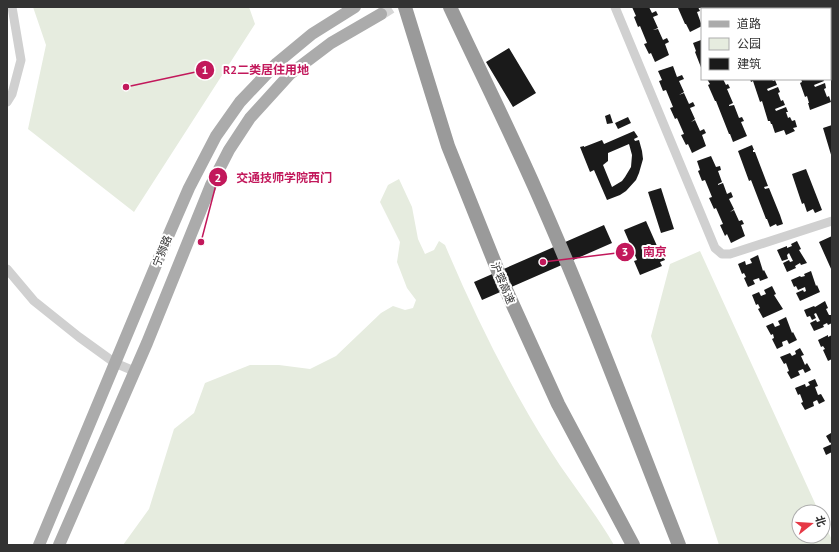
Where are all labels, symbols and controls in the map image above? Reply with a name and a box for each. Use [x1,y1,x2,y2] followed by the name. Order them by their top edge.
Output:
[701,8,831,80] legend
[737,16,761,31] text: 道路
[737,36,761,51] text: 公园
[737,56,761,71] text: 建筑
[195,58,317,82] callout: R2二类居住用地
[202,62,208,77] text: 1
[223,62,309,77] text: R2二类居住用地
[208,165,340,189] callout: 交通技师学院西门
[215,170,221,185] text: 2
[236,170,332,185] text: 交通技师学院西门
[149,233,175,269] street label: 宁狮路
[615,240,675,264] callout: 南京
[622,244,628,259] text: 3
[643,244,667,259] text: 南京
[488,260,518,306] street label: 沪蓉高速
[791,504,831,544] north arrow
[812,514,829,528] text: 北

